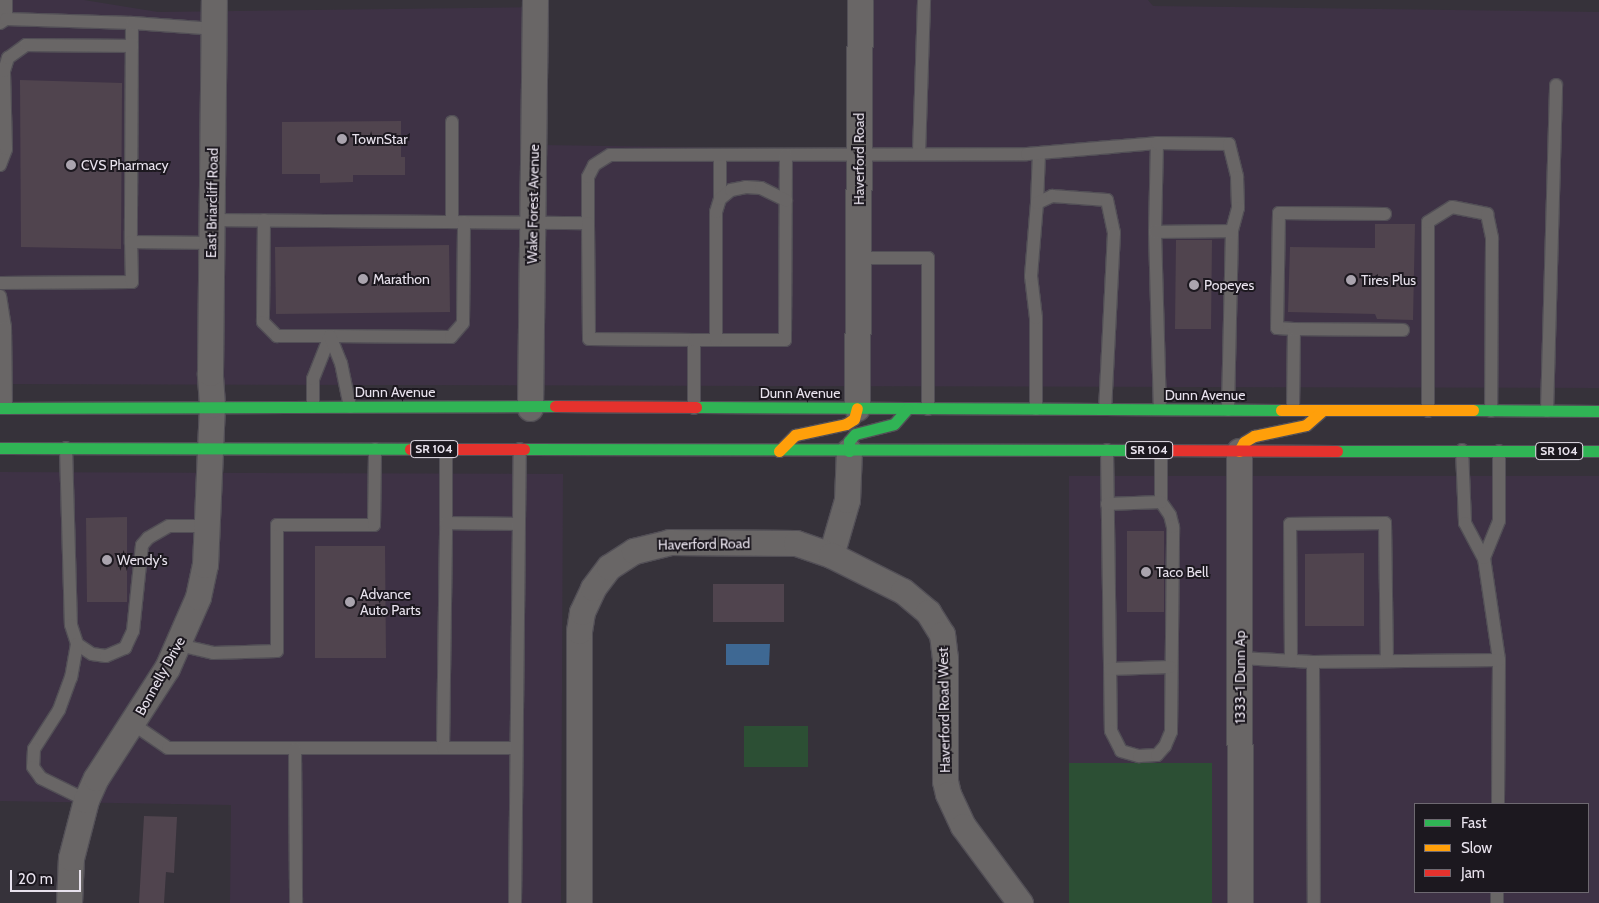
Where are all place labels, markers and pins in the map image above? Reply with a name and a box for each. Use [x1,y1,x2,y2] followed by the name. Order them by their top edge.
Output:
[352,131,408,147] place label: TownStar
[336,133,348,145] marker: TownStar
[81,157,169,173] place label: CVS Pharmacy
[65,159,77,171] marker: CVS Pharmacy
[373,271,430,287] place label: Marathon
[1361,272,1416,288] place label: Tires Plus
[357,273,369,285] marker: Marathon
[1345,274,1357,286] marker: Tires Plus
[1204,277,1254,293] place label: Popeyes
[1188,279,1200,291] marker: Popeyes
[117,552,168,568] place label: Wendy's
[101,554,113,566] marker: Wendy's
[1156,564,1209,580] place label: Taco Bell
[1140,566,1152,578] marker: Taco Bell
[360,586,421,618] place label: Advance Auto Parts
[344,596,356,608] marker: Advance Auto Parts

